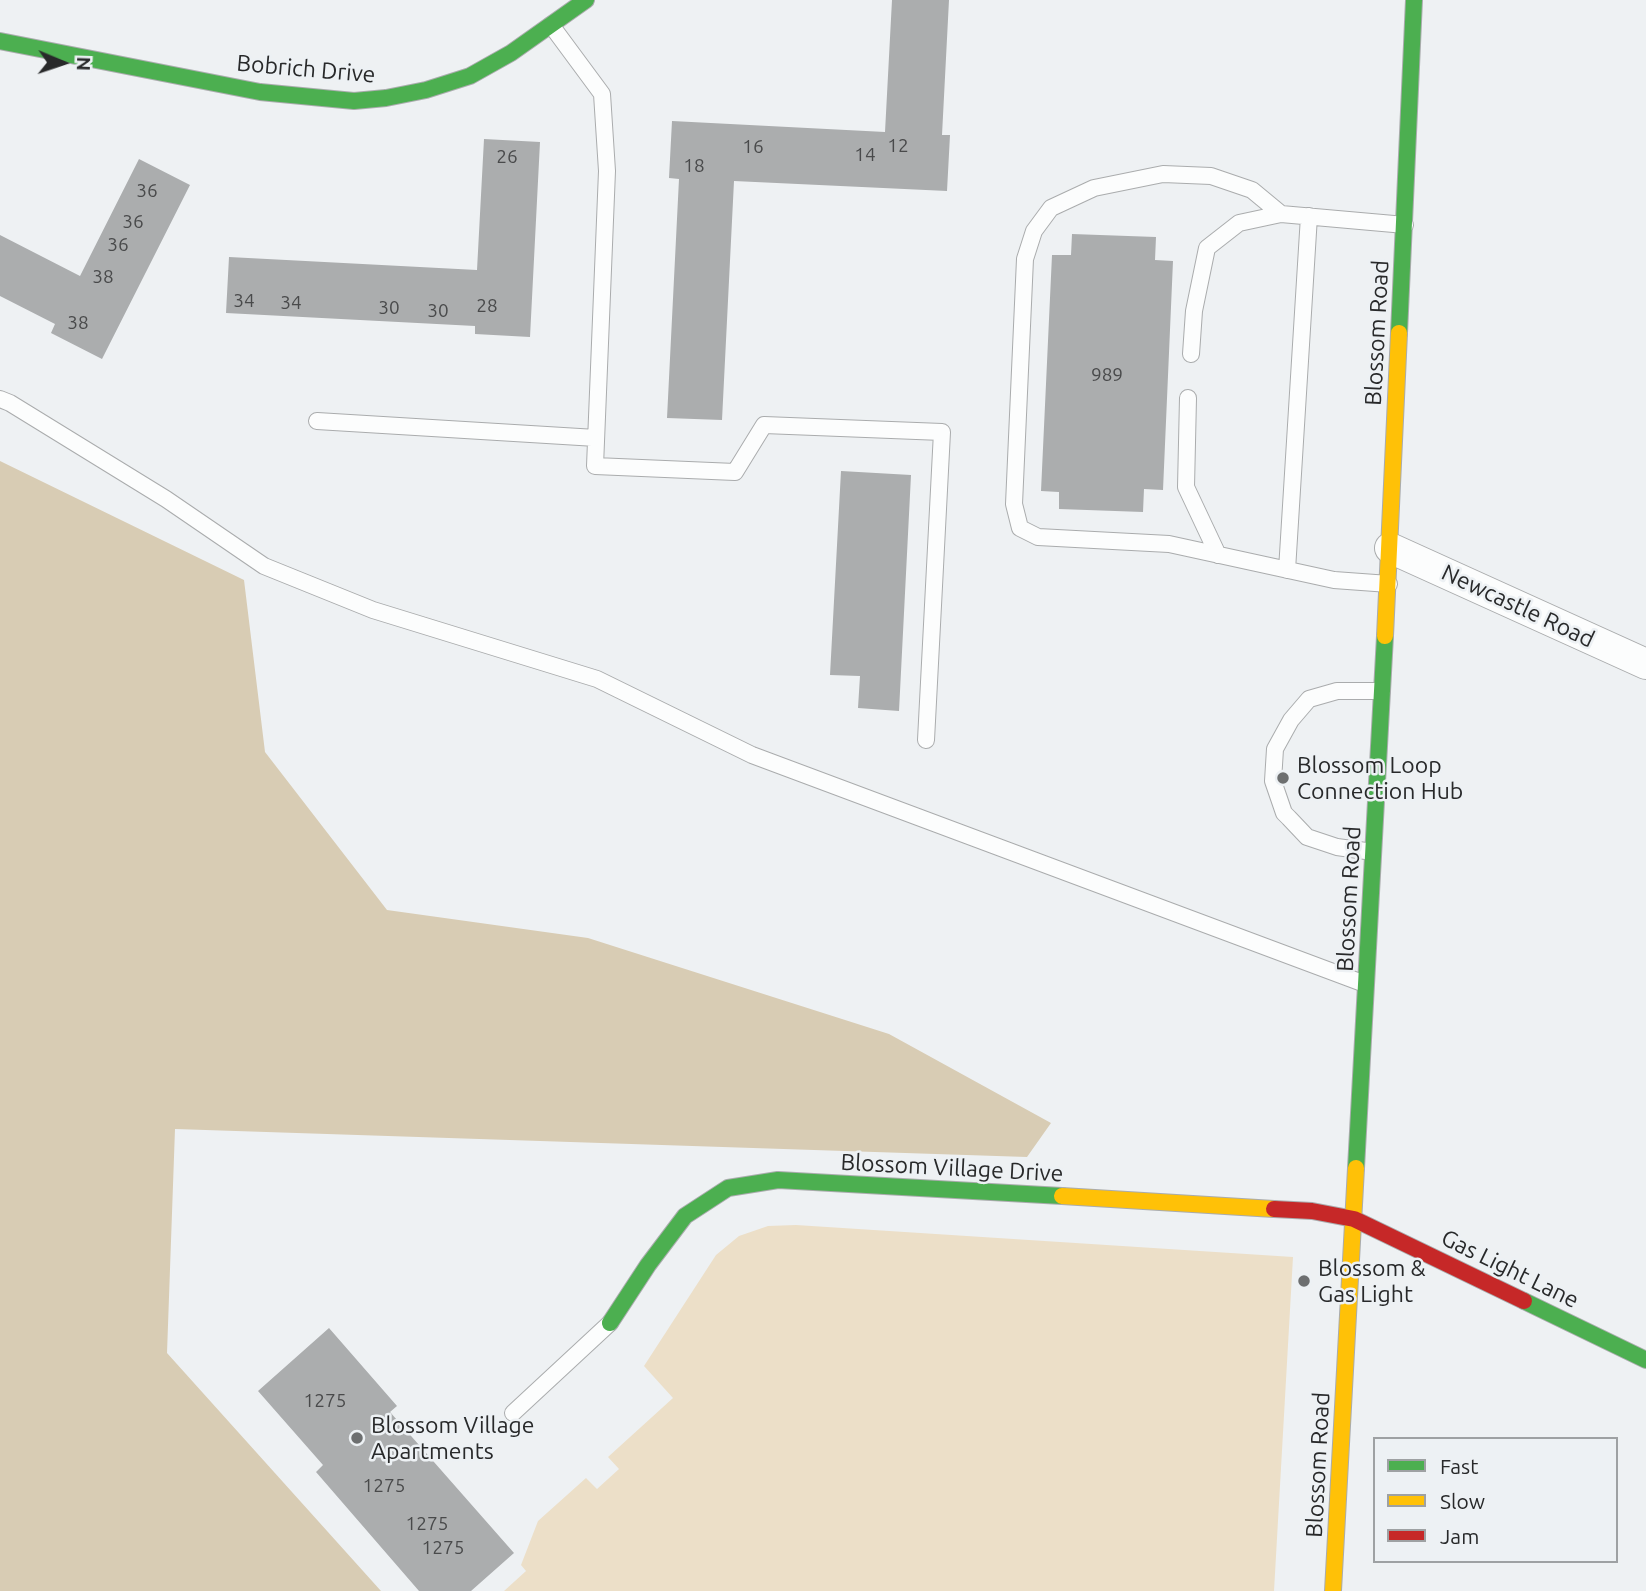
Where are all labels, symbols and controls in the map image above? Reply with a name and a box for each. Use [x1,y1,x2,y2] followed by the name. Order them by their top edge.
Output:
[28,28,98,98] north arrow
[235,49,377,89] street label: Bobrich Drive
[73,56,95,71] text: N
[887,135,909,157] house number: 12
[742,136,764,158] house number: 16
[854,144,876,166] house number: 14
[496,146,518,168] house number: 26
[683,155,705,177] house number: 18
[136,180,158,202] house number: 36
[122,211,144,233] house number: 36
[107,234,129,256] house number: 36
[1359,260,1395,406] street label: Blossom Road
[92,266,114,288] house number: 38
[233,290,255,312] house number: 34
[280,292,302,314] house number: 34
[476,295,498,317] house number: 28
[378,297,400,319] house number: 30
[427,300,449,322] house number: 30
[67,312,89,334] house number: 38
[1091,364,1123,386] house number: 989
[1437,559,1599,653] street label: Newcastle Road
[1297,751,1463,805] place label: Blossom Loop Connection Hub
[1275,770,1291,786] marker: Blossom Loop Connection Hub
[1331,826,1367,972] street label: Blossom Road
[840,1148,1064,1188] street label: Blossom Village Drive
[1437,1224,1583,1314] street label: Gas Light Lane
[1318,1254,1426,1308] place label: Blossom & Gas Light
[1296,1273,1312,1289] marker: Blossom & Gas Light
[304,1390,346,1412] house number: 1275
[1300,1392,1336,1538] street label: Blossom Road
[371,1411,534,1465] place label: Blossom Village Apartments
[349,1430,365,1446] marker: Blossom Village Apartments
[1373,1437,1618,1563] legend
[1440,1454,1478,1478] text: Fast
[363,1475,405,1497] house number: 1275
[1440,1489,1485,1513] text: Slow
[406,1513,448,1535] house number: 1275
[1440,1524,1479,1548] text: Jam
[422,1537,464,1559] house number: 1275

